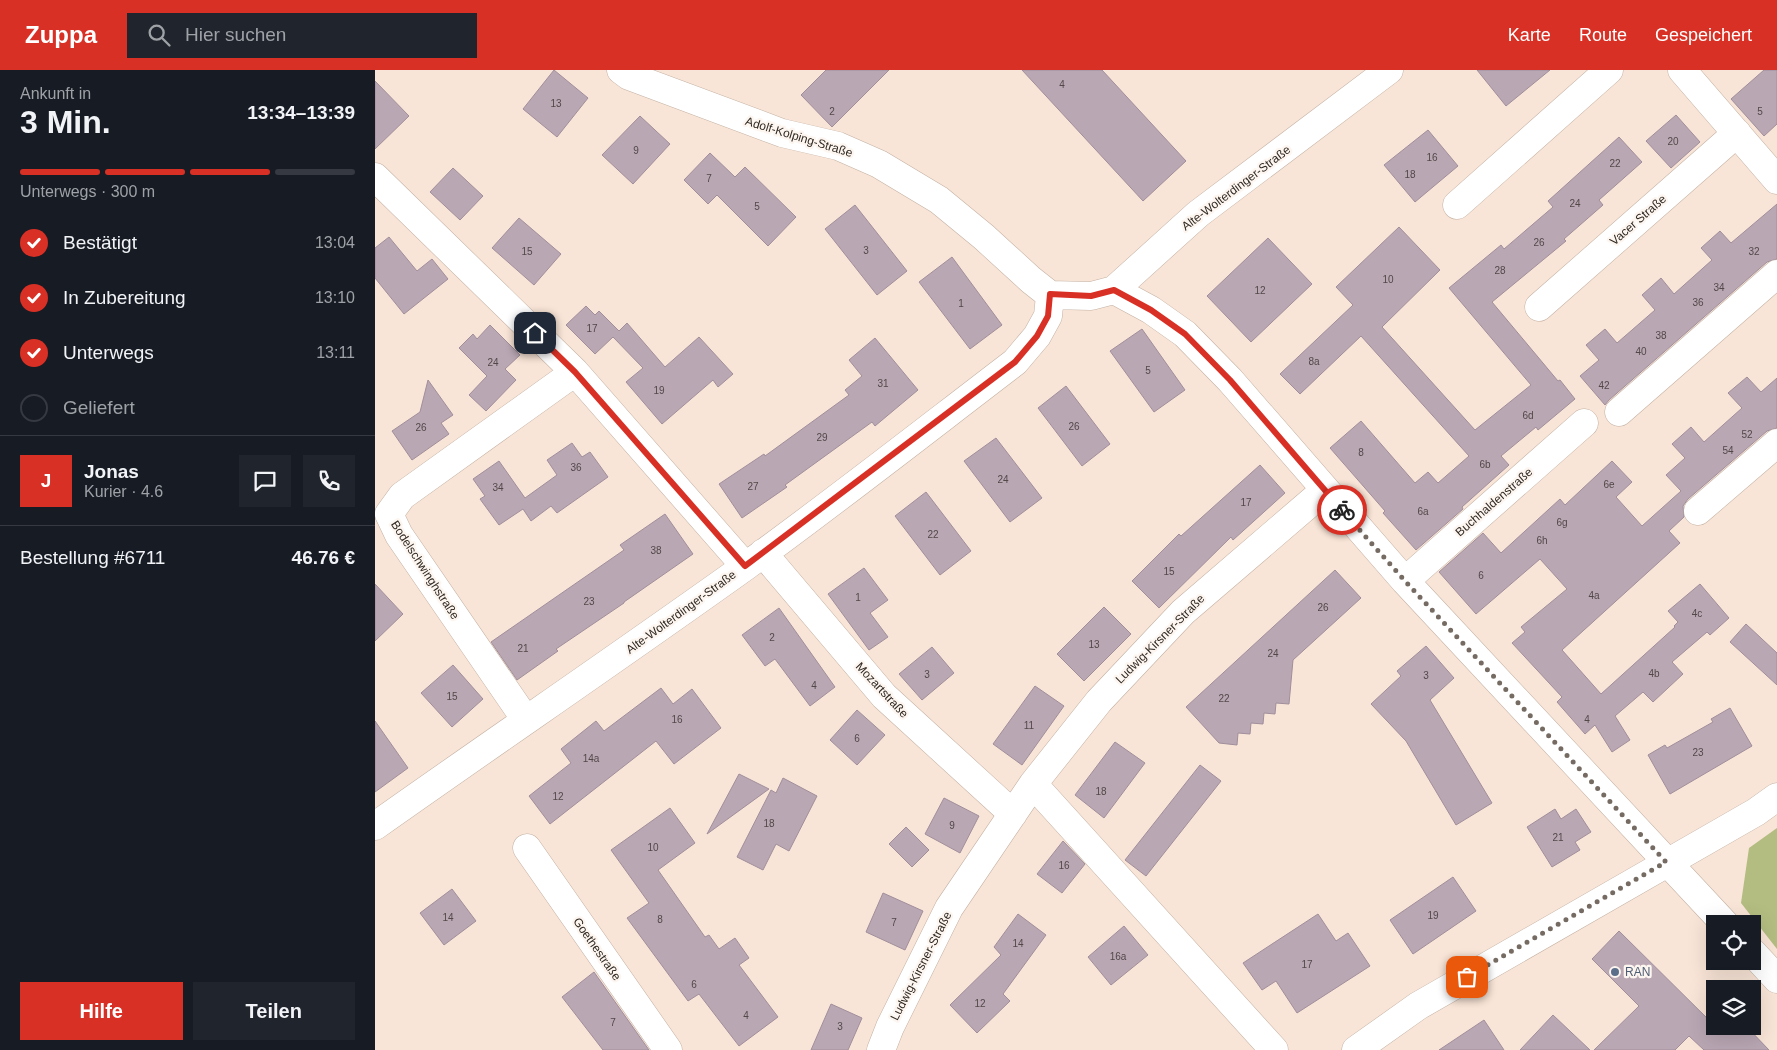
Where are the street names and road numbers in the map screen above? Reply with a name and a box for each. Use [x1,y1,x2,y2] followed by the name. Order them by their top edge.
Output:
[744,114,855,160] street label: Adolf-Kolping-Straße
[1179,142,1293,233] street label: Alte-Wolterdinger-Straße
[1607,192,1669,248] street label: Vacer Straße
[1453,465,1536,539] street label: Buchhaldenstraße
[388,518,462,622] street label: Bodelschwinghstraße
[623,567,739,657] street label: Alte-Wolterdinger-Straße
[1113,591,1208,686] street label: Ludwig-Kirsner-Straße
[853,659,911,721] street label: Mozartstraße
[888,909,955,1023] street label: Ludwig-Kirsner-Straße
[570,915,624,983] street label: Goethestraße

